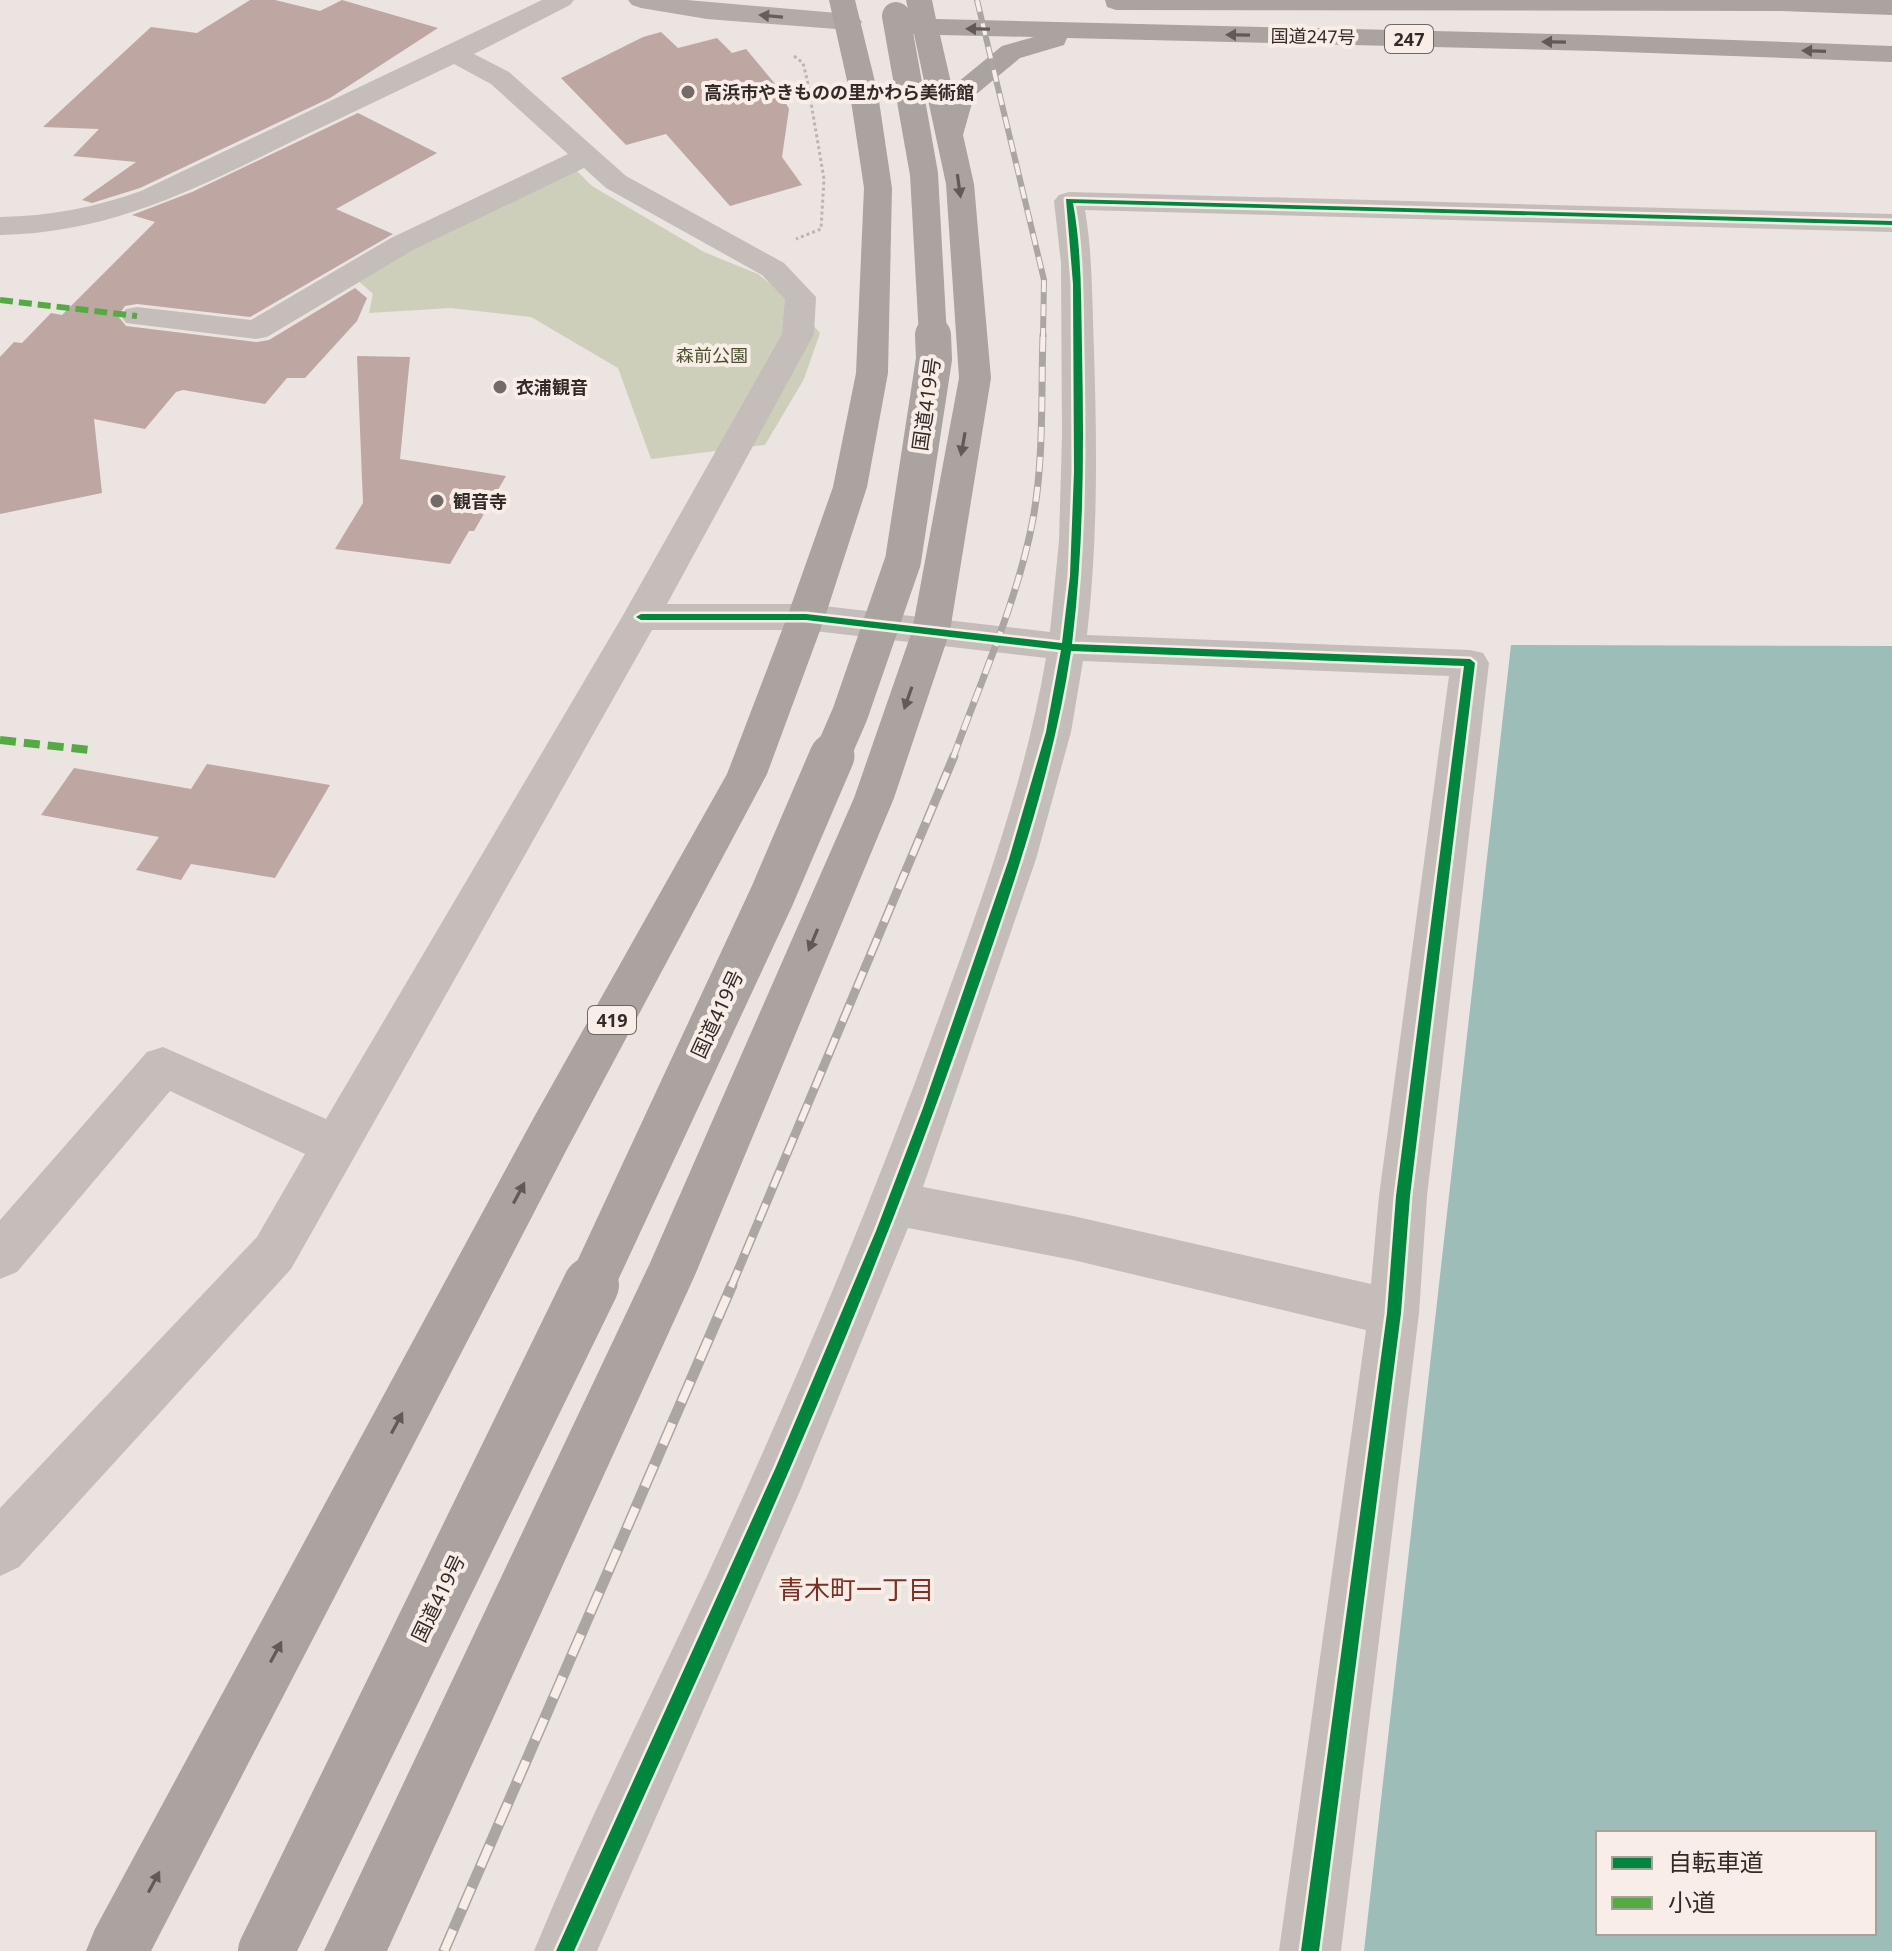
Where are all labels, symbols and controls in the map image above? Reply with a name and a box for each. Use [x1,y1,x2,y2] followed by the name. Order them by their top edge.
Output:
[758,9,783,22] one-way arrow
[965,22,990,35] one-way arrow
[1270,23,1356,49] street label: 国道247号
[1385,25,1433,53] road number: 247
[1225,28,1250,41] one-way arrow
[1541,36,1566,48] one-way arrow
[1801,45,1826,58] one-way arrow
[704,80,974,104] place label: 高浜市やきものの里かわら美術館
[679,83,697,101] marker: 高浜市やきものの里かわら美術館
[953,174,966,199] one-way arrow
[676,343,748,367] park label: 森前公園
[906,355,946,453] street label: 国道419号
[516,375,588,399] place label: 衣浦観音
[491,378,509,396] marker: 衣浦観音
[957,432,969,457] one-way arrow
[453,489,507,513] place label: 観音寺
[428,492,446,510] marker: 観音寺
[902,686,914,710] one-way arrow
[807,928,820,951] one-way arrow
[685,966,749,1062] street label: 国道419号
[588,1006,636,1034] road number: 419
[512,1182,526,1204] one-way arrow
[391,1411,404,1434] one-way arrow
[405,1550,471,1646] street label: 国道419号
[778,1571,934,1607] district label: 青木町一丁目
[269,1641,282,1664] one-way arrow
[1596,1831,1876,1935] legend
[1668,1845,1764,1878] text: 自転車道
[146,1871,160,1893] one-way arrow
[1668,1885,1716,1918] text: 小道

